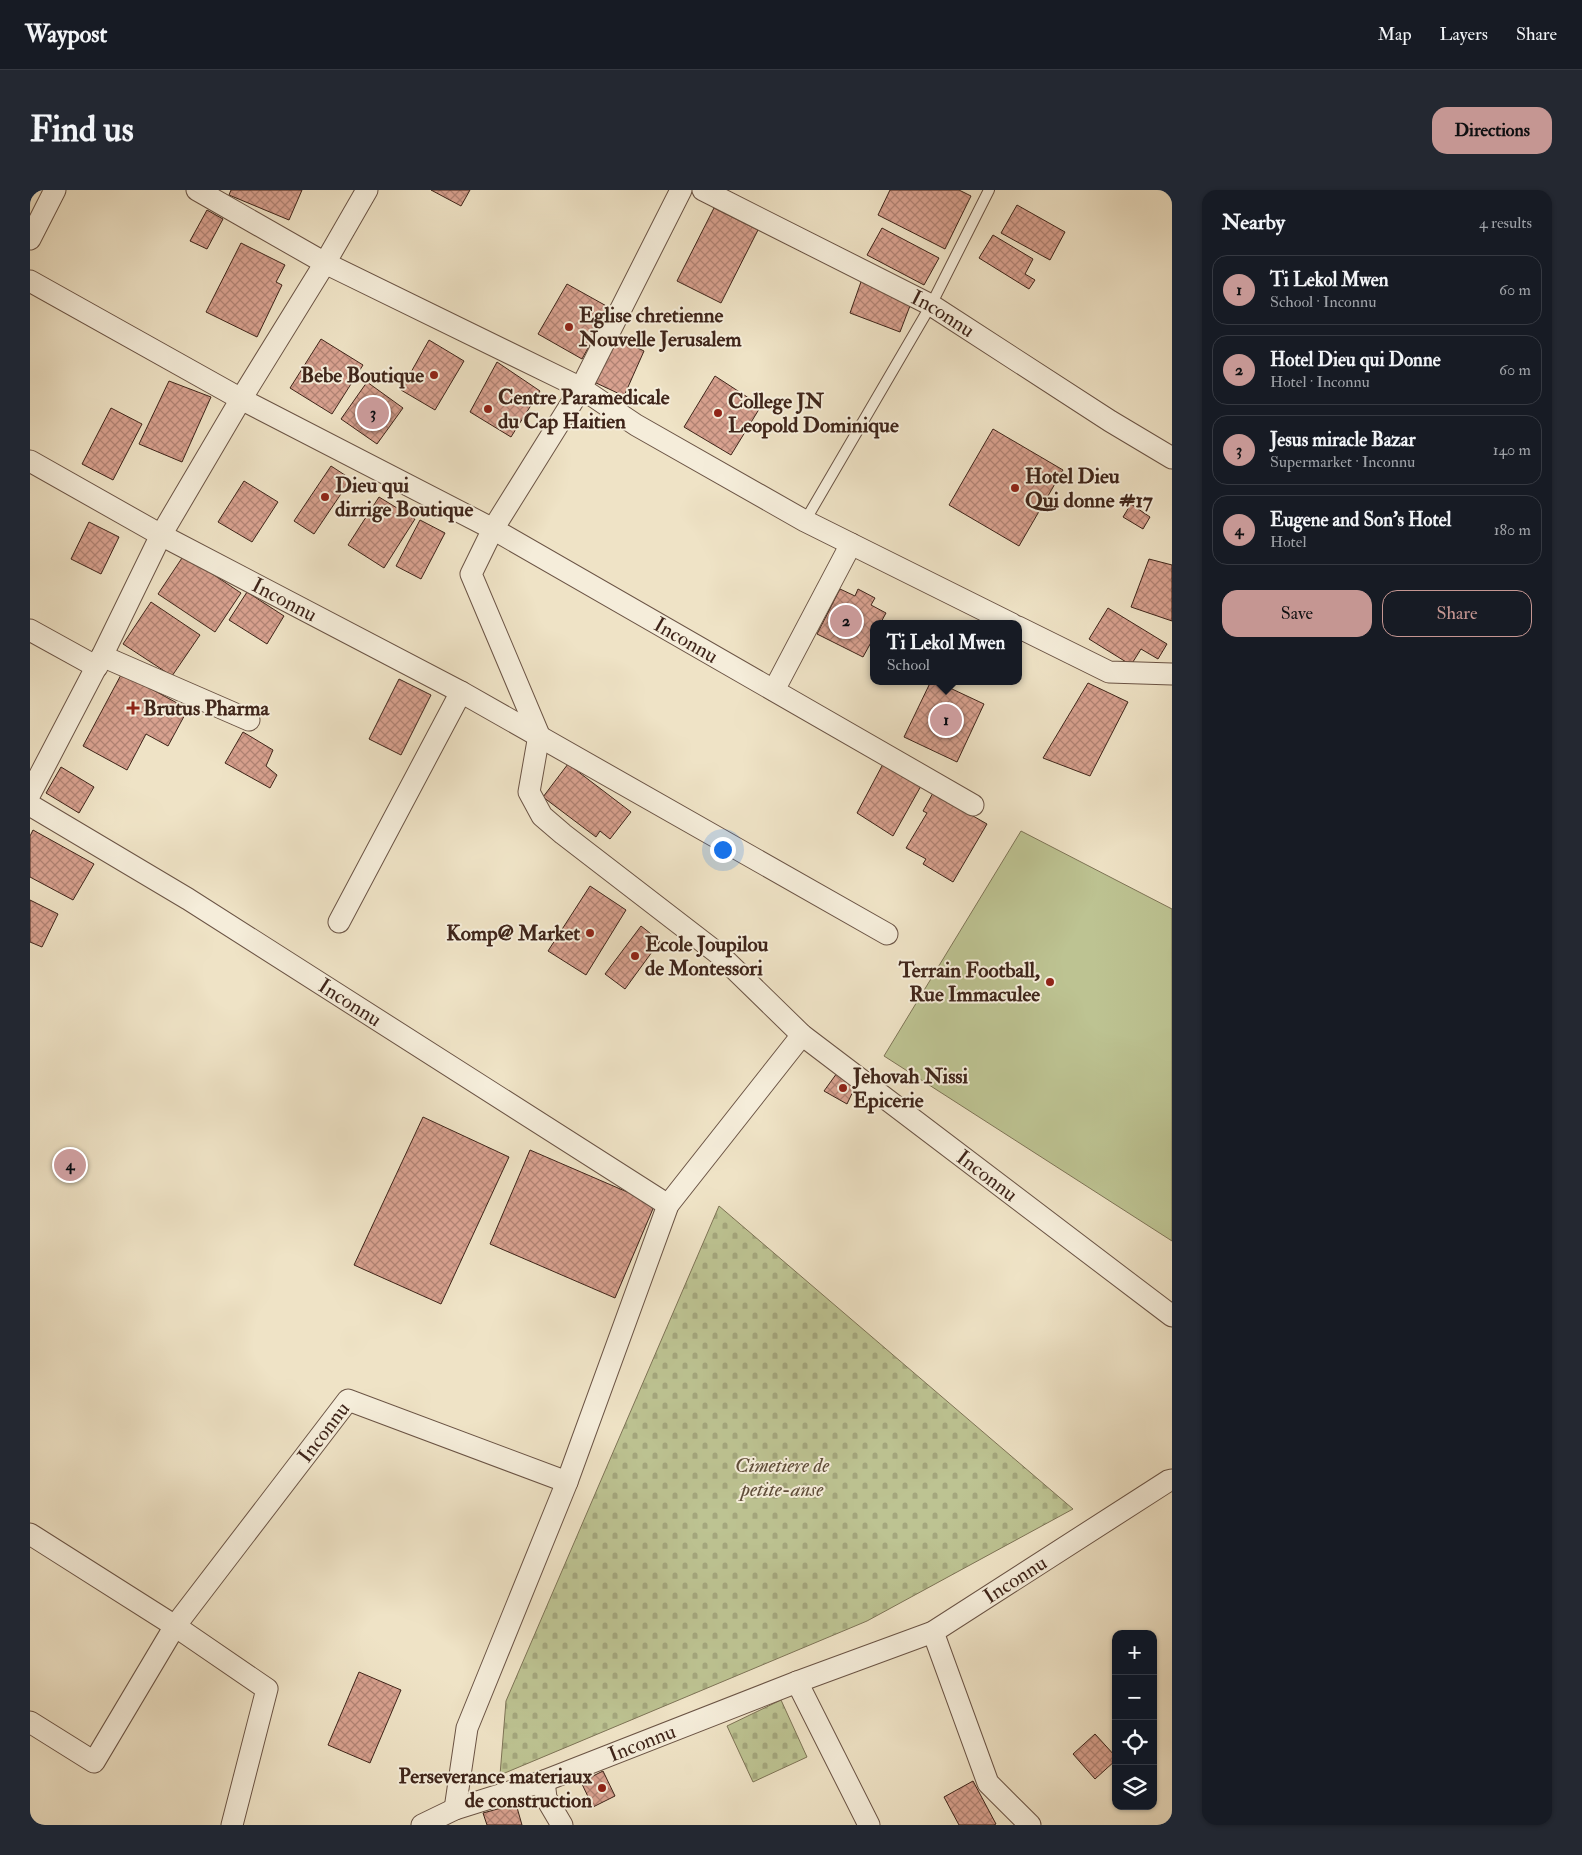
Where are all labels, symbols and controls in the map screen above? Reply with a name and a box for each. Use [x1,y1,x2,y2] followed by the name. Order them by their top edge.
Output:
[25,19,107,50] text: Waypost
[1378,23,1412,46] text: Map
[1440,23,1488,46] text: Layers
[1516,23,1557,46] text: Share
[1432,107,1552,154] button: Directions
[30,108,134,152] text: Find us
[1222,209,1285,236] text: Nearby
[1479,213,1532,233] text: 4 results
[1270,268,1389,292] text: Ti Lekol Mwen
[1236,280,1242,300] text: 1
[1499,280,1531,300] text: 60 m
[906,284,980,344] street label: Inconnu
[1270,292,1376,312] text: School · Inconnu
[578,302,742,353] place label: Eglise chretienne Nouvelle Jerusalem
[563,321,575,333] marker: Eglise chretienne Nouvelle Jerusalem
[1270,348,1441,372] text: Hotel Dieu qui Donne
[1235,360,1243,380] text: 2
[1499,360,1531,380] text: 60 m
[300,362,424,389] place label: Bebe Boutique
[428,369,440,381] marker: Bebe Boutique
[1270,372,1370,392] text: Hotel · Inconnu
[498,384,670,435] place label: Centre Paramedicale du Cap Haitien
[728,388,899,439] place label: College JN Leopold Dominique
[357,394,389,432] pin: 3
[482,403,494,415] marker: Centre Paramedicale du Cap Haitien
[712,407,724,419] marker: College JN Leopold Dominique
[1270,428,1416,452] text: Jesus miracle Bazar
[1236,440,1242,460] text: 3
[1493,440,1531,460] text: 140 m
[1270,452,1415,472] text: Supermarket · Inconnu
[1025,463,1153,514] place label: Hotel Dieu Qui donne #17
[335,472,473,523] place label: Dieu qui dirrige Boutique
[1009,482,1021,494] marker: Hotel Dieu Qui donne #17
[319,491,331,503] marker: Dieu qui dirrige Boutique
[1270,508,1451,532] text: Eugene and Son's Hotel
[1235,520,1243,540] text: 4
[1494,520,1531,540] text: 180 m
[1270,532,1307,552] text: Hotel
[247,572,322,628] street label: Inconnu
[1222,590,1372,637] button: Save
[1382,590,1532,637] button: Share
[830,602,862,640] pin: 2
[649,611,723,670] street label: Inconnu
[870,620,1022,685] popup
[887,631,1005,655] text: Ti Lekol Mwen
[887,655,930,675] text: School
[143,695,271,722] place label: Brutus Pharma
[930,701,962,739] pin: 1
[127,702,139,714] marker: Brutus Pharma
[710,837,736,863] your location
[446,920,580,947] place label: Komp@ Market
[584,927,596,939] marker: Komp@ Market
[645,931,769,982] place label: Ecole Joupilou de Montessori
[629,950,641,962] marker: Ecole Joupilou de Montessori
[898,957,1040,1008] place label: Terrain Football, Rue Immaculee
[313,972,387,1033] street label: Inconnu
[1044,976,1056,988] marker: Terrain Football, Rue Immaculee
[852,1063,969,1114] place label: Jehovah Nissi Epicerie
[837,1082,849,1094] marker: Jehovah Nissi Epicerie
[951,1144,1023,1208] street label: Inconnu
[54,1146,86,1184] pin: 4
[292,1396,356,1468] street label: Inconnu
[735,1452,830,1503] park label: Cimetiere de petite-anse
[978,1549,1052,1610] street label: Inconnu
[1112,1630,1157,1810] map controls
[1112,1630,1157,1675] button: +
[1112,1675,1157,1720] button: −
[604,1718,680,1769] street label: Inconnu
[1112,1720,1157,1765] button: locate
[398,1763,593,1814] place label: Perseverance materiaux de construction
[1112,1765,1157,1810] button: layers
[596,1782,608,1794] marker: Perseverance materiaux de construction

